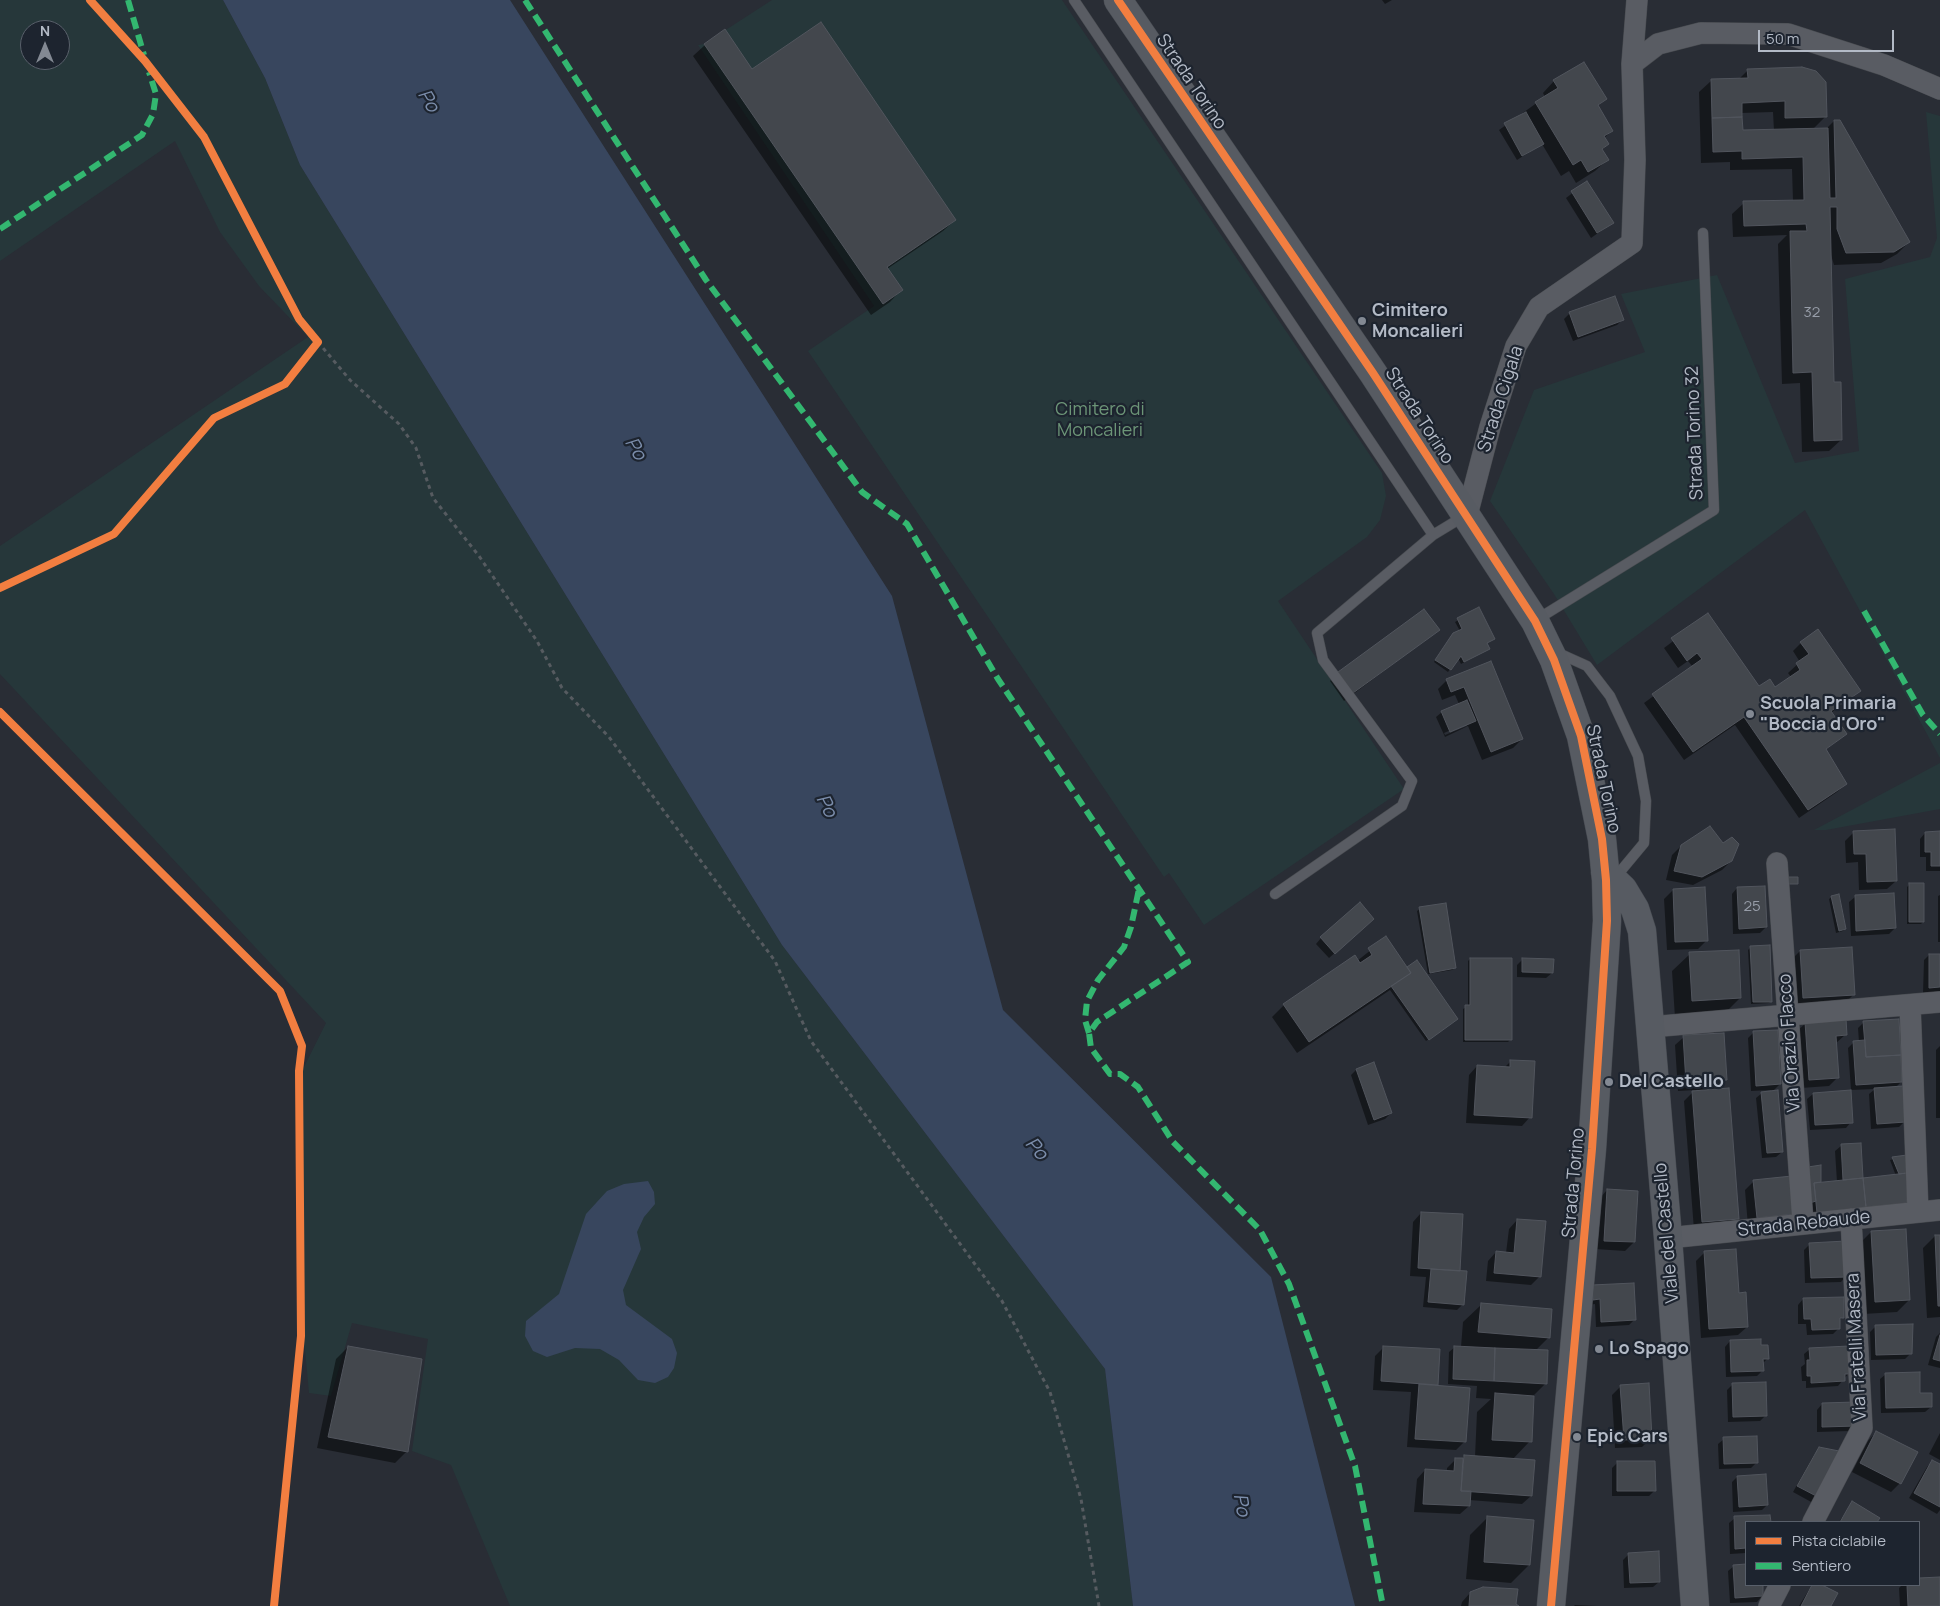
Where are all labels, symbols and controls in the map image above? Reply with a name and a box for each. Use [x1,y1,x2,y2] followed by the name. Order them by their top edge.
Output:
[20,20,70,70] north arrow
[1760,20,1896,52] scale bar
[40,21,50,40] text: N
[1766,28,1800,49] text: 50 m
[1151,30,1231,134] street label: Strada Torino
[412,85,444,117] water label: Po
[1372,300,1463,342] place label: Cimitero Moncalieri
[1804,304,1820,322] house number: 32
[1356,315,1368,327] marker: Cimitero Moncalieri
[1474,343,1528,455] street label: Strada Cigala
[1380,364,1458,468] street label: Strada Torino
[1682,365,1708,501] street label: Strada Torino 32
[1055,399,1145,442] park label: Cimitero di Moncalieri
[619,433,651,465] water label: Po
[1760,693,1896,736] place label: Scuola Primaria "Boccia d'Oro"
[1744,708,1756,720] marker: Scuola Primaria "Boccia d'Oro"
[1581,723,1625,835] street label: Strada Torino
[811,791,841,821] water label: Po
[1743,898,1761,916] house number: 25
[1774,973,1806,1113] street label: Via Orazio Flacco
[1619,1071,1724,1093] place label: Del Castello
[1603,1076,1615,1088] marker: Del Castello
[1558,1127,1590,1239] street label: Strada Torino
[1020,1133,1052,1165] water label: Po
[1650,1162,1684,1304] street label: Viale del Castello
[1737,1206,1871,1242] street label: Strada Rebaude
[1842,1272,1872,1422] street label: Via Fratelli Masera
[1609,1338,1689,1360] place label: Lo Spago
[1593,1343,1605,1355] marker: Lo Spago
[1587,1426,1668,1448] place label: Epic Cars
[1571,1431,1583,1443] marker: Epic Cars
[1228,1492,1254,1518] water label: Po
[1745,1521,1920,1586] legend
[1792,1530,1886,1551] text: Pista ciclabile
[1792,1555,1851,1576] text: Sentiero

